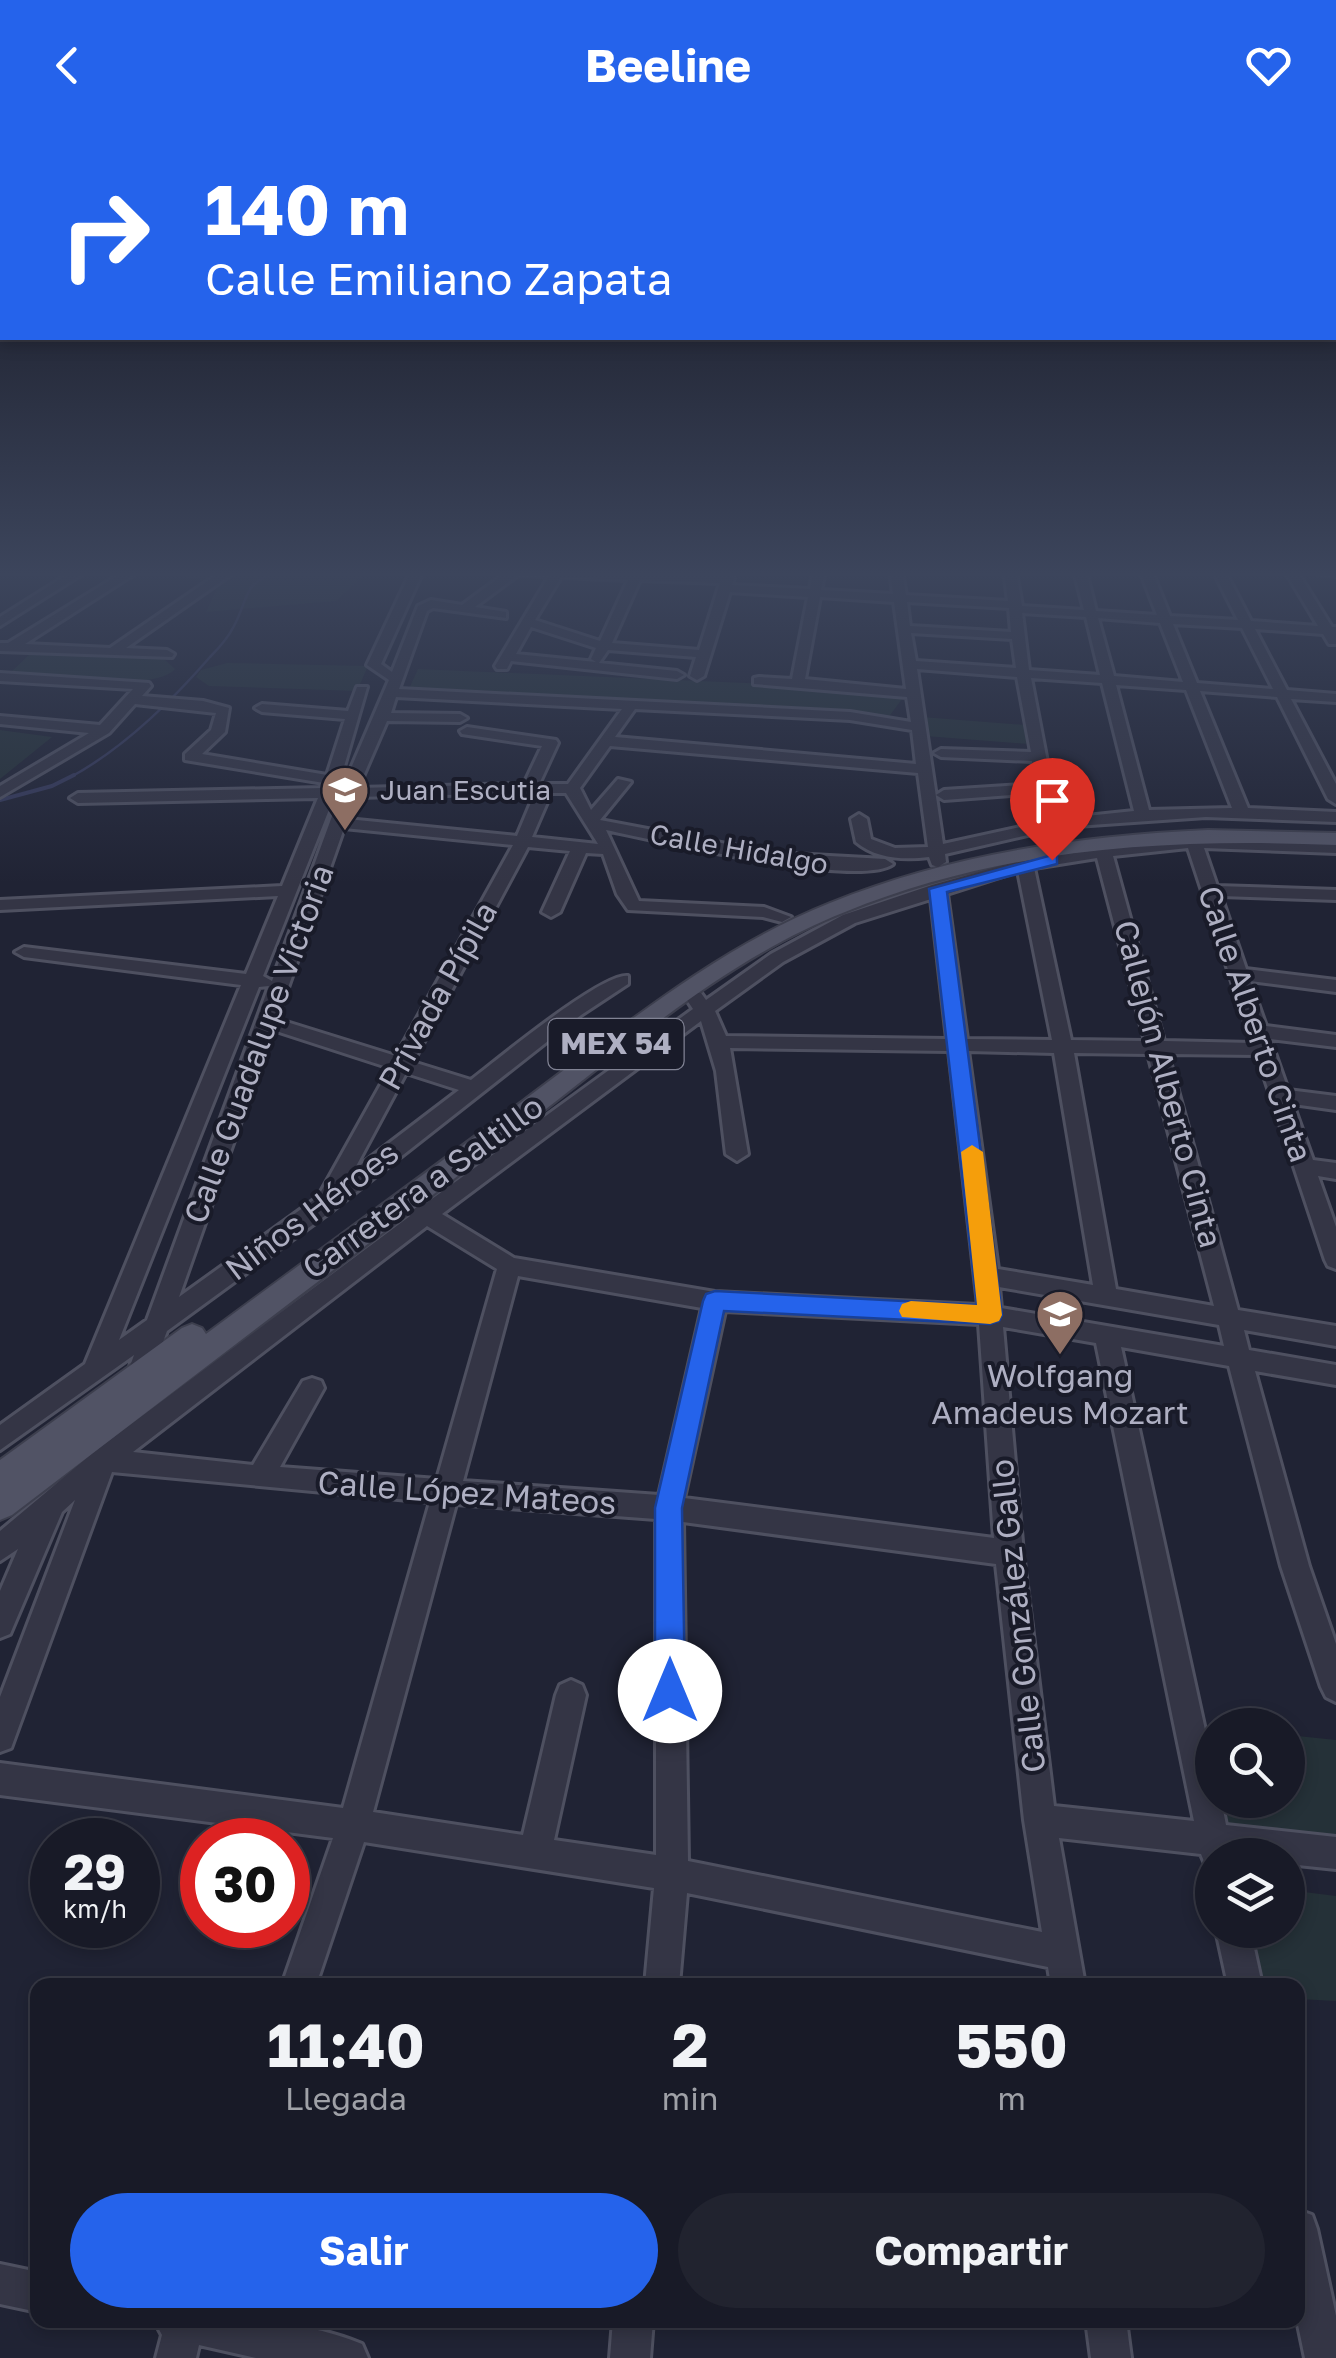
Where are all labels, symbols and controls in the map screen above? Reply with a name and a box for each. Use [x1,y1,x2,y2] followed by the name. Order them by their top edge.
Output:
[40,38,95,93] icon: back
[585,38,751,92] text: Beeline
[1241,38,1296,93] icon: heart
[205,166,409,250] text: 140 m
[40,170,170,300] icon: right
[205,251,672,305] text: Calle Emiliano Zapata
[1010,758,1095,861] pin
[319,764,371,832] school or university icon: Juan Escutia
[380,773,551,806] place label: Juan Escutia
[1025,773,1080,828] icon: arrive
[647,817,831,880] street label: Calle Hidalgo
[175,859,341,1228] street label: Calle Guadalupe Victoria
[1191,881,1321,1167] street label: Calle Alberto Cinta
[370,895,504,1096] street label: Privada Pípila
[1107,916,1231,1251] street label: Callejón Alberto Cinta
[548,1019,684,1069] road number: MEX 54
[295,1086,550,1286] street label: Carretera a Saltillo
[218,1133,405,1288] street label: Niños Héroes
[1034,1288,1086,1356] school or university icon: Wolfgang Amadeus Mozart
[931,1356,1189,1431] place label: Wolfgang Amadeus Mozart
[982,1457,1052,1775] street label: Calle González Gallo
[317,1463,618,1521] street label: Calle López Mateos
[618,1639,722,1743] position arrow
[1195,1708,1305,1948] map controls
[1195,1708,1305,1818] button: search
[180,1818,310,1948] speed limit sign: 30
[1195,1838,1305,1948] button: layers
[64,1841,126,1901] text: 29
[63,1893,127,1924] text: km/h
[267,2008,425,2080] text: 11:40
[672,2008,708,2080] text: 2
[956,2008,1068,2080] text: 550
[285,2079,407,2117] text: Llegada
[662,2079,718,2117] text: min
[998,2079,1026,2117] text: m
[70,2193,658,2308] button: Salir
[678,2193,1265,2308] button: Compartir

